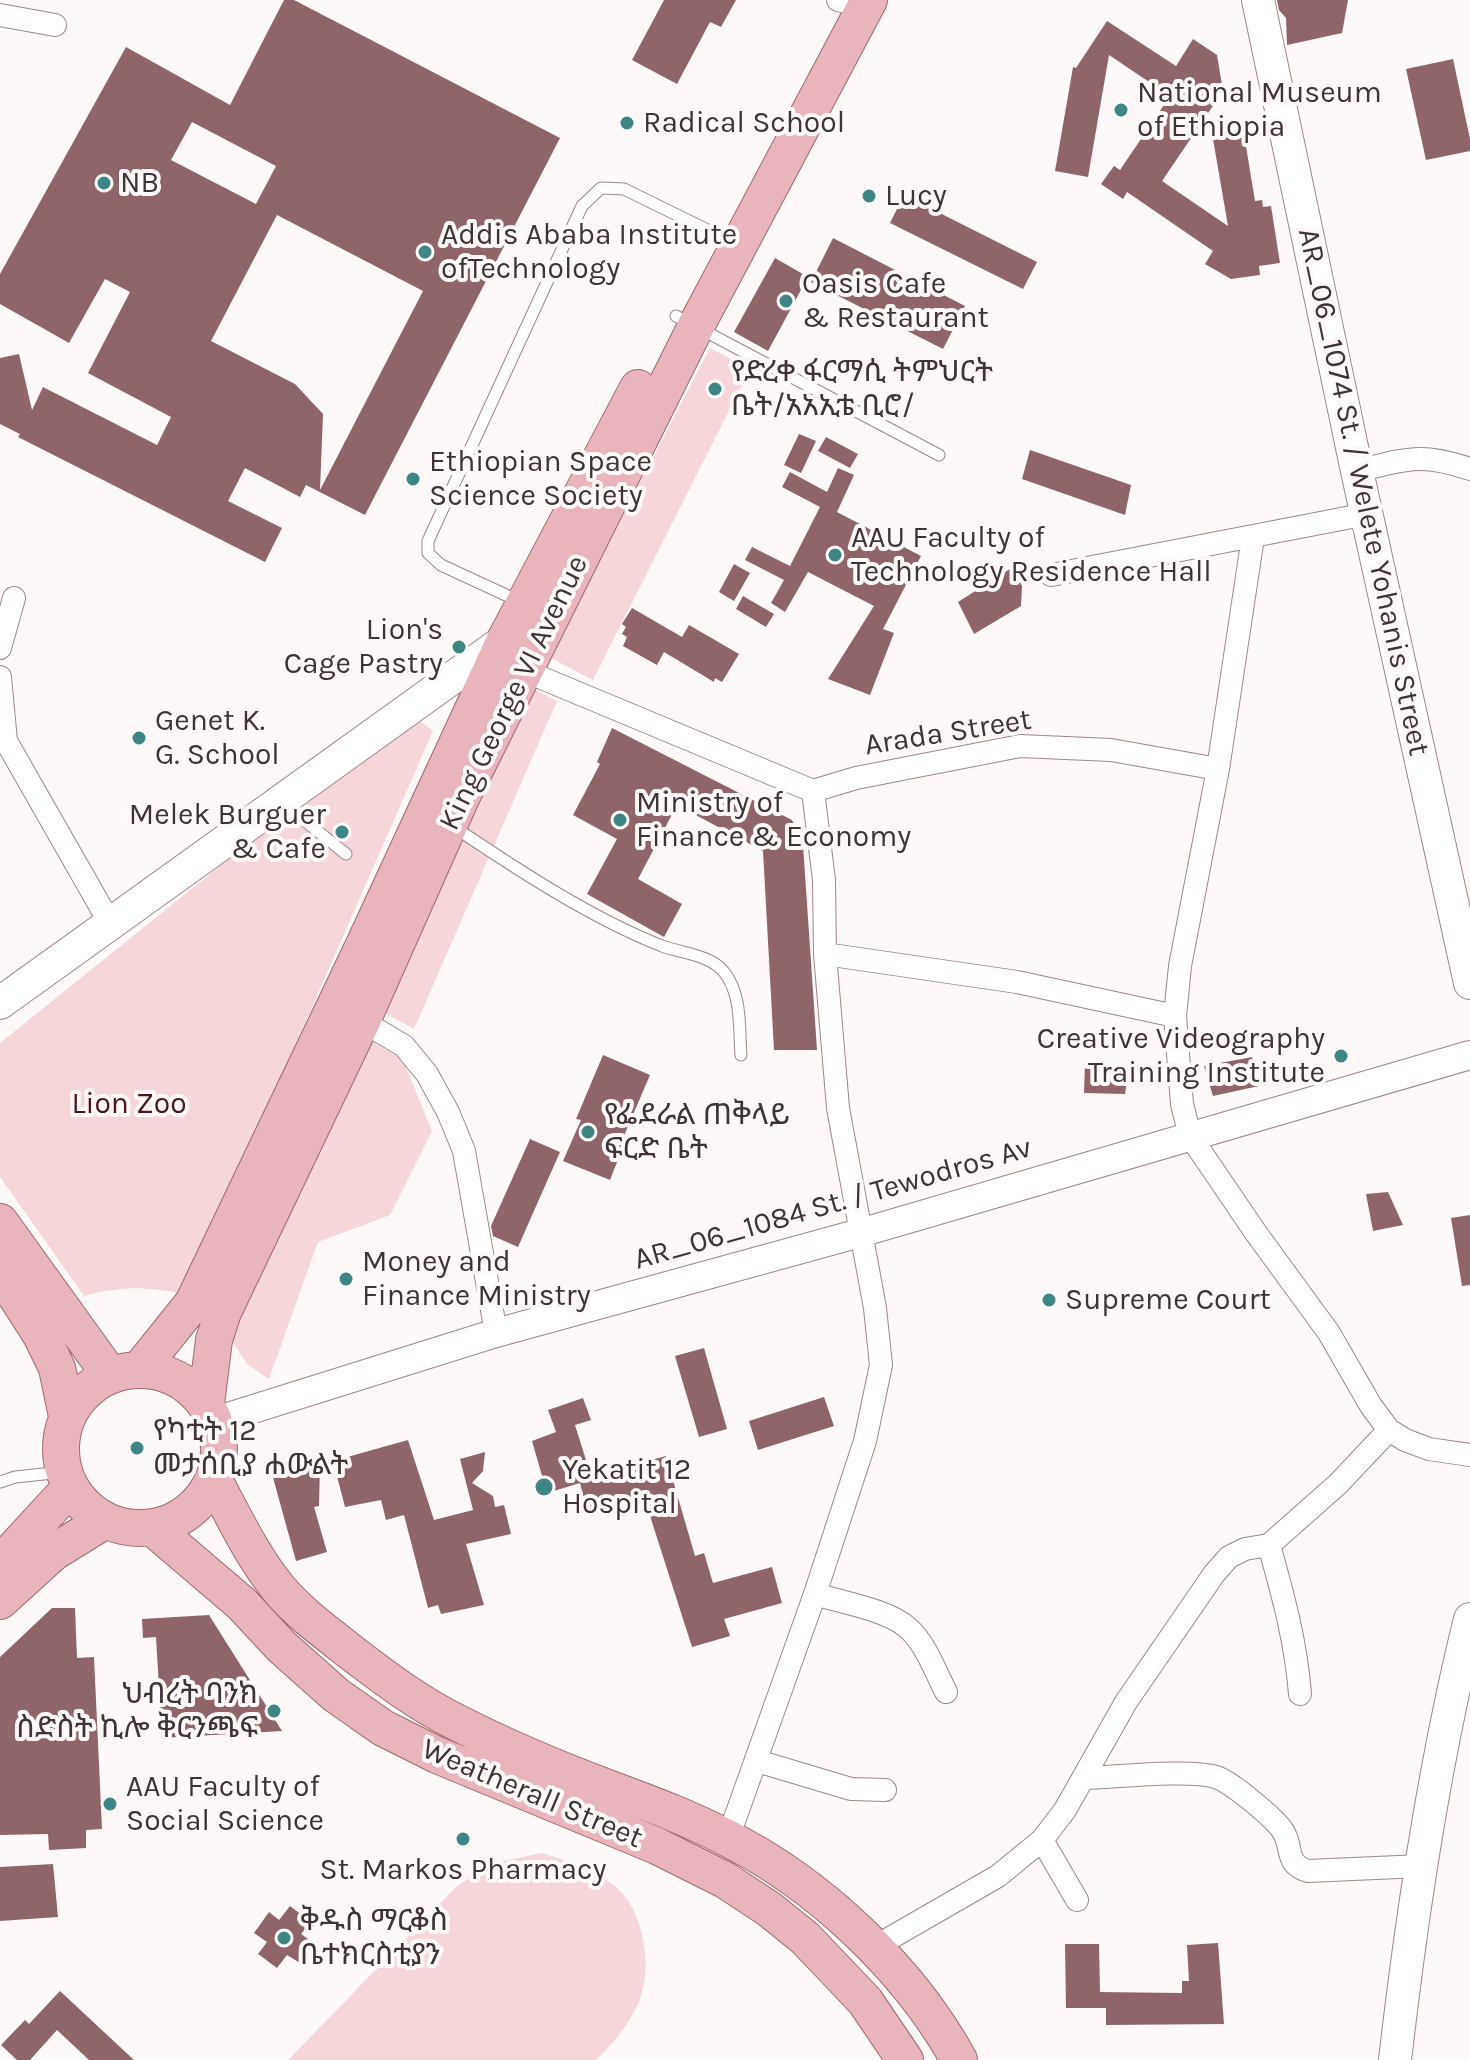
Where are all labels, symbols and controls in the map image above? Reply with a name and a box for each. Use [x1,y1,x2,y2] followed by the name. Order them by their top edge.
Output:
[1137,75,1382,146] place label: National Museum of Ethiopia
[1112,101,1130,119] marker: National Museum of Ethiopia
[643,105,845,141] place label: Radical School
[618,114,636,132] marker: Radical School
[120,165,159,201] place label: NB
[95,174,113,192] marker: NB
[885,178,947,214] place label: Lucy
[860,187,878,205] marker: Lucy
[441,217,737,288] place label: Addis Ababa Institute ofTechnology
[1289,225,1437,759] street label: AR_06_1074 St. / Welete Yohanis Street
[416,243,434,261] marker: Addis Ababa Institute ofTechnology
[802,266,989,336] place label: Oasis Cafe & Restaurant
[777,292,795,310] marker: Oasis Cafe & Restaurant
[731,354,993,424] place label: የድረቀ ፋርማሲ ትምህርት ቤት/አአኢቴ ቢሮ/
[706,380,724,398] marker: የድረቀ ፋርማሲ ትምህርት ቤት/አአኢቴ ቢሮ/
[429,444,652,514] place label: Ethiopian Space Science Society
[404,470,422,488] marker: Ethiopian Space Science Society
[851,520,1212,590] place label: AAU Faculty of Technology Residence Hall
[826,546,844,564] marker: AAU Faculty of Technology Residence Hall
[432,550,596,836] street label: King George VI Avenue
[284,612,443,682] place label: Lion's Cage Pastry
[450,638,468,656] marker: Lion's Cage Pastry
[862,702,1034,764] street label: Arada Street
[155,703,280,774] place label: Genet K. G. School
[130,729,148,747] marker: Genet K. G. School
[636,785,911,856] place label: Ministry of Finance & Economy
[129,797,326,868] place label: Melek Burguer & Cafe
[611,811,629,829] marker: Ministry of Finance & Economy
[333,823,351,841] marker: Melek Burguer & Cafe
[1037,1021,1325,1092] place label: Creative Videography Training Institute
[1332,1047,1350,1065] marker: Creative Videography Training Institute
[71,1086,187,1122] park label: Lion Zoo
[604,1097,790,1168] place label: የፌደራል ጠቅላይ ፍርድ ቤት
[579,1123,597,1141] marker: የፌደራል ጠቅላይ ፍርድ ቤት
[630,1130,1036,1278] street label: AR_06_1084 St. / Tewodros Av
[362,1244,591,1314] place label: Money and Finance Ministry
[337,1270,355,1288] marker: Money and Finance Ministry
[1065,1282,1271,1318] place label: Supreme Court
[1040,1291,1058,1309] marker: Supreme Court
[153,1413,348,1484] place label: የካቲት 12 መታሰቢያ ሐውልት
[128,1439,146,1457] marker: የካቲት 12 መታሰቢያ ሐውልት
[562,1452,691,1522] place label: Yekatit 12 Hospital
[533,1476,555,1498] marker: Yekatit 12 Hospital
[16,1676,258,1746] place label: ህብረት ባንክ ስድስት ኪሎ ቅርንጫፍ
[265,1702,283,1720] marker: ህብረት ባንክ ስድስት ኪሎ ቅርንጫፍ
[416,1731,648,1857] street label: Weatherall Street
[126,1769,324,1840] place label: AAU Faculty of Social Science
[101,1795,119,1813] marker: AAU Faculty of Social Science
[454,1830,472,1848] marker: St. Markos Pharmacy
[320,1852,606,1888] place label: St. Markos Pharmacy
[300,1903,448,1974] place label: ቅዱስ ማርቆስ ቤተክርስቲያን
[275,1929,293,1947] marker: ቅዱስ ማርቆስ ቤተክርስቲያን

